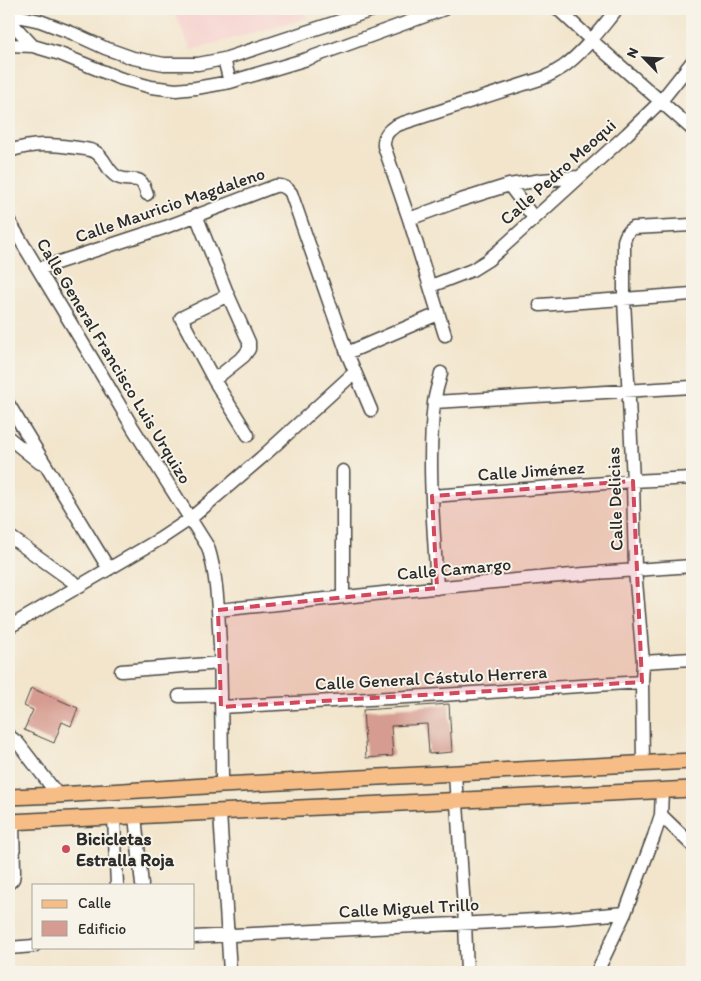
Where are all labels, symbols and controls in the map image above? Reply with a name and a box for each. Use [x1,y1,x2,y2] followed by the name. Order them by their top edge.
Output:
[618,32,668,82] north arrow
[623,45,642,61] text: N
[495,114,621,230] street label: Calle Pedro Meoqui
[72,162,268,248] street label: Calle Mauricio Magdaleno
[32,234,196,488] street label: Calle General Francisco Luis Urquizo
[602,447,628,551] street label: Calle Delicias
[477,456,585,486] street label: Calle Jiménez
[396,553,512,585] street label: Calle Camargo
[314,661,548,695] street label: Calle General Cástulo Herrera
[76,828,175,871] place label: Bicicletas Estralla Roja
[60,843,72,855] marker: Bicicletas Estralla Roja
[32,884,195,948] legend
[338,893,480,923] street label: Calle Miguel Trillo
[78,894,111,912] text: Calle
[78,920,126,938] text: Edificio

